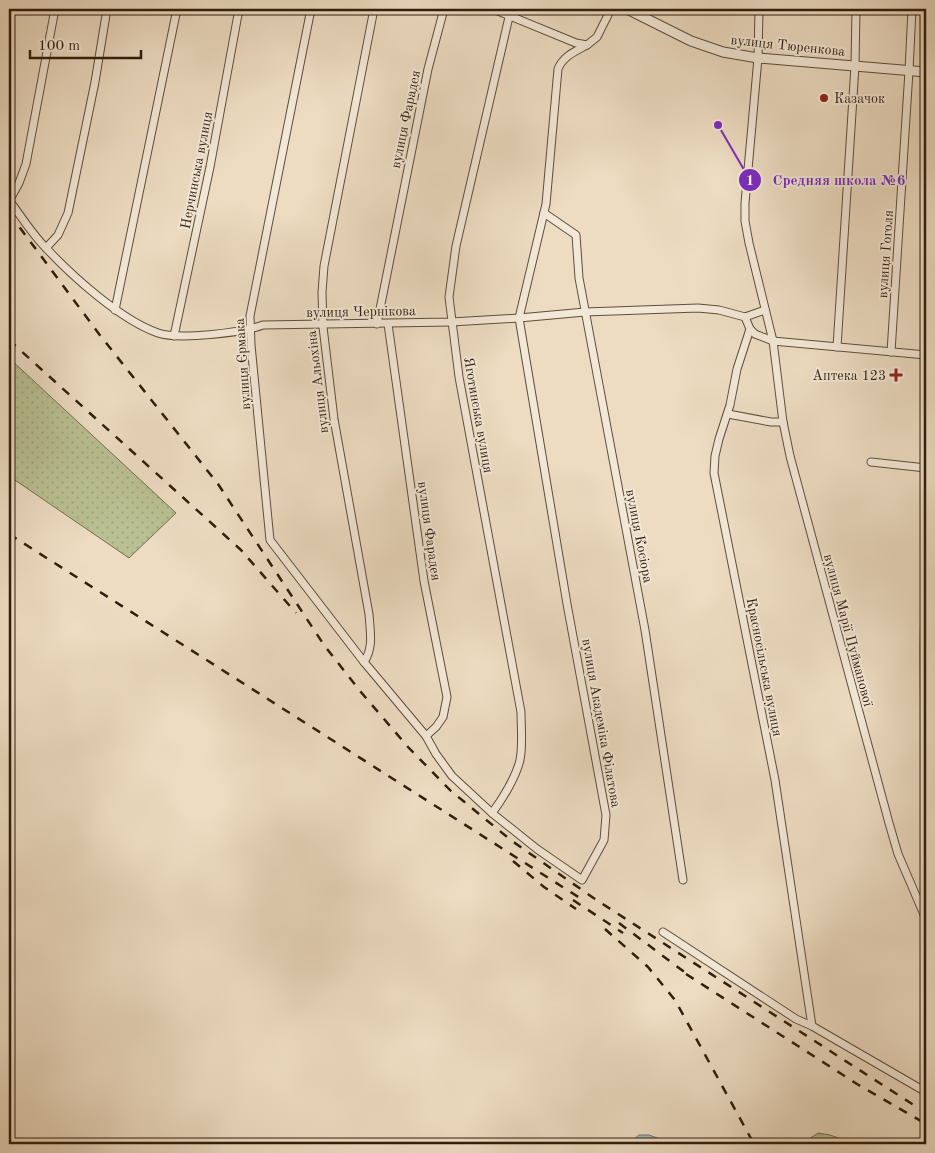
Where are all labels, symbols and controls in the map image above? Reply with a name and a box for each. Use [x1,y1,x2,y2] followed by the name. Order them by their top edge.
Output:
[30,28,141,60] scale bar
[730,33,846,59] street label: вулиця Тюренкова
[38,39,80,54] text: 100 m
[389,69,423,170] street label: вулиця Фарадея
[818,92,830,104] marker: Казачок
[834,92,885,106] place label: Казачок
[179,110,215,230] street label: Нерчинська вулиця
[737,165,915,195] callout: Средняя школа №6
[746,174,754,189] text: 1
[772,174,906,189] text: Средняя школа №6
[876,209,896,299] street label: вулиця Гоголя
[306,304,416,320] street label: вулиця Чернікова
[233,317,253,410] street label: вулиця Єрмака
[305,330,331,434] street label: вулиця Альохіна
[461,356,495,474] street label: Яготинська вулиця
[812,369,886,383] place label: Аптека 123
[890,369,902,381] marker: Аптека 123
[415,481,443,582] street label: вулиця Фарадея
[623,488,655,584] street label: вулиця Косіора
[821,552,875,708] street label: вулиця Марії Пуйманової
[744,597,784,738] street label: Красносільська вулиця
[579,638,623,809] street label: вулиця Академіка Філатова

